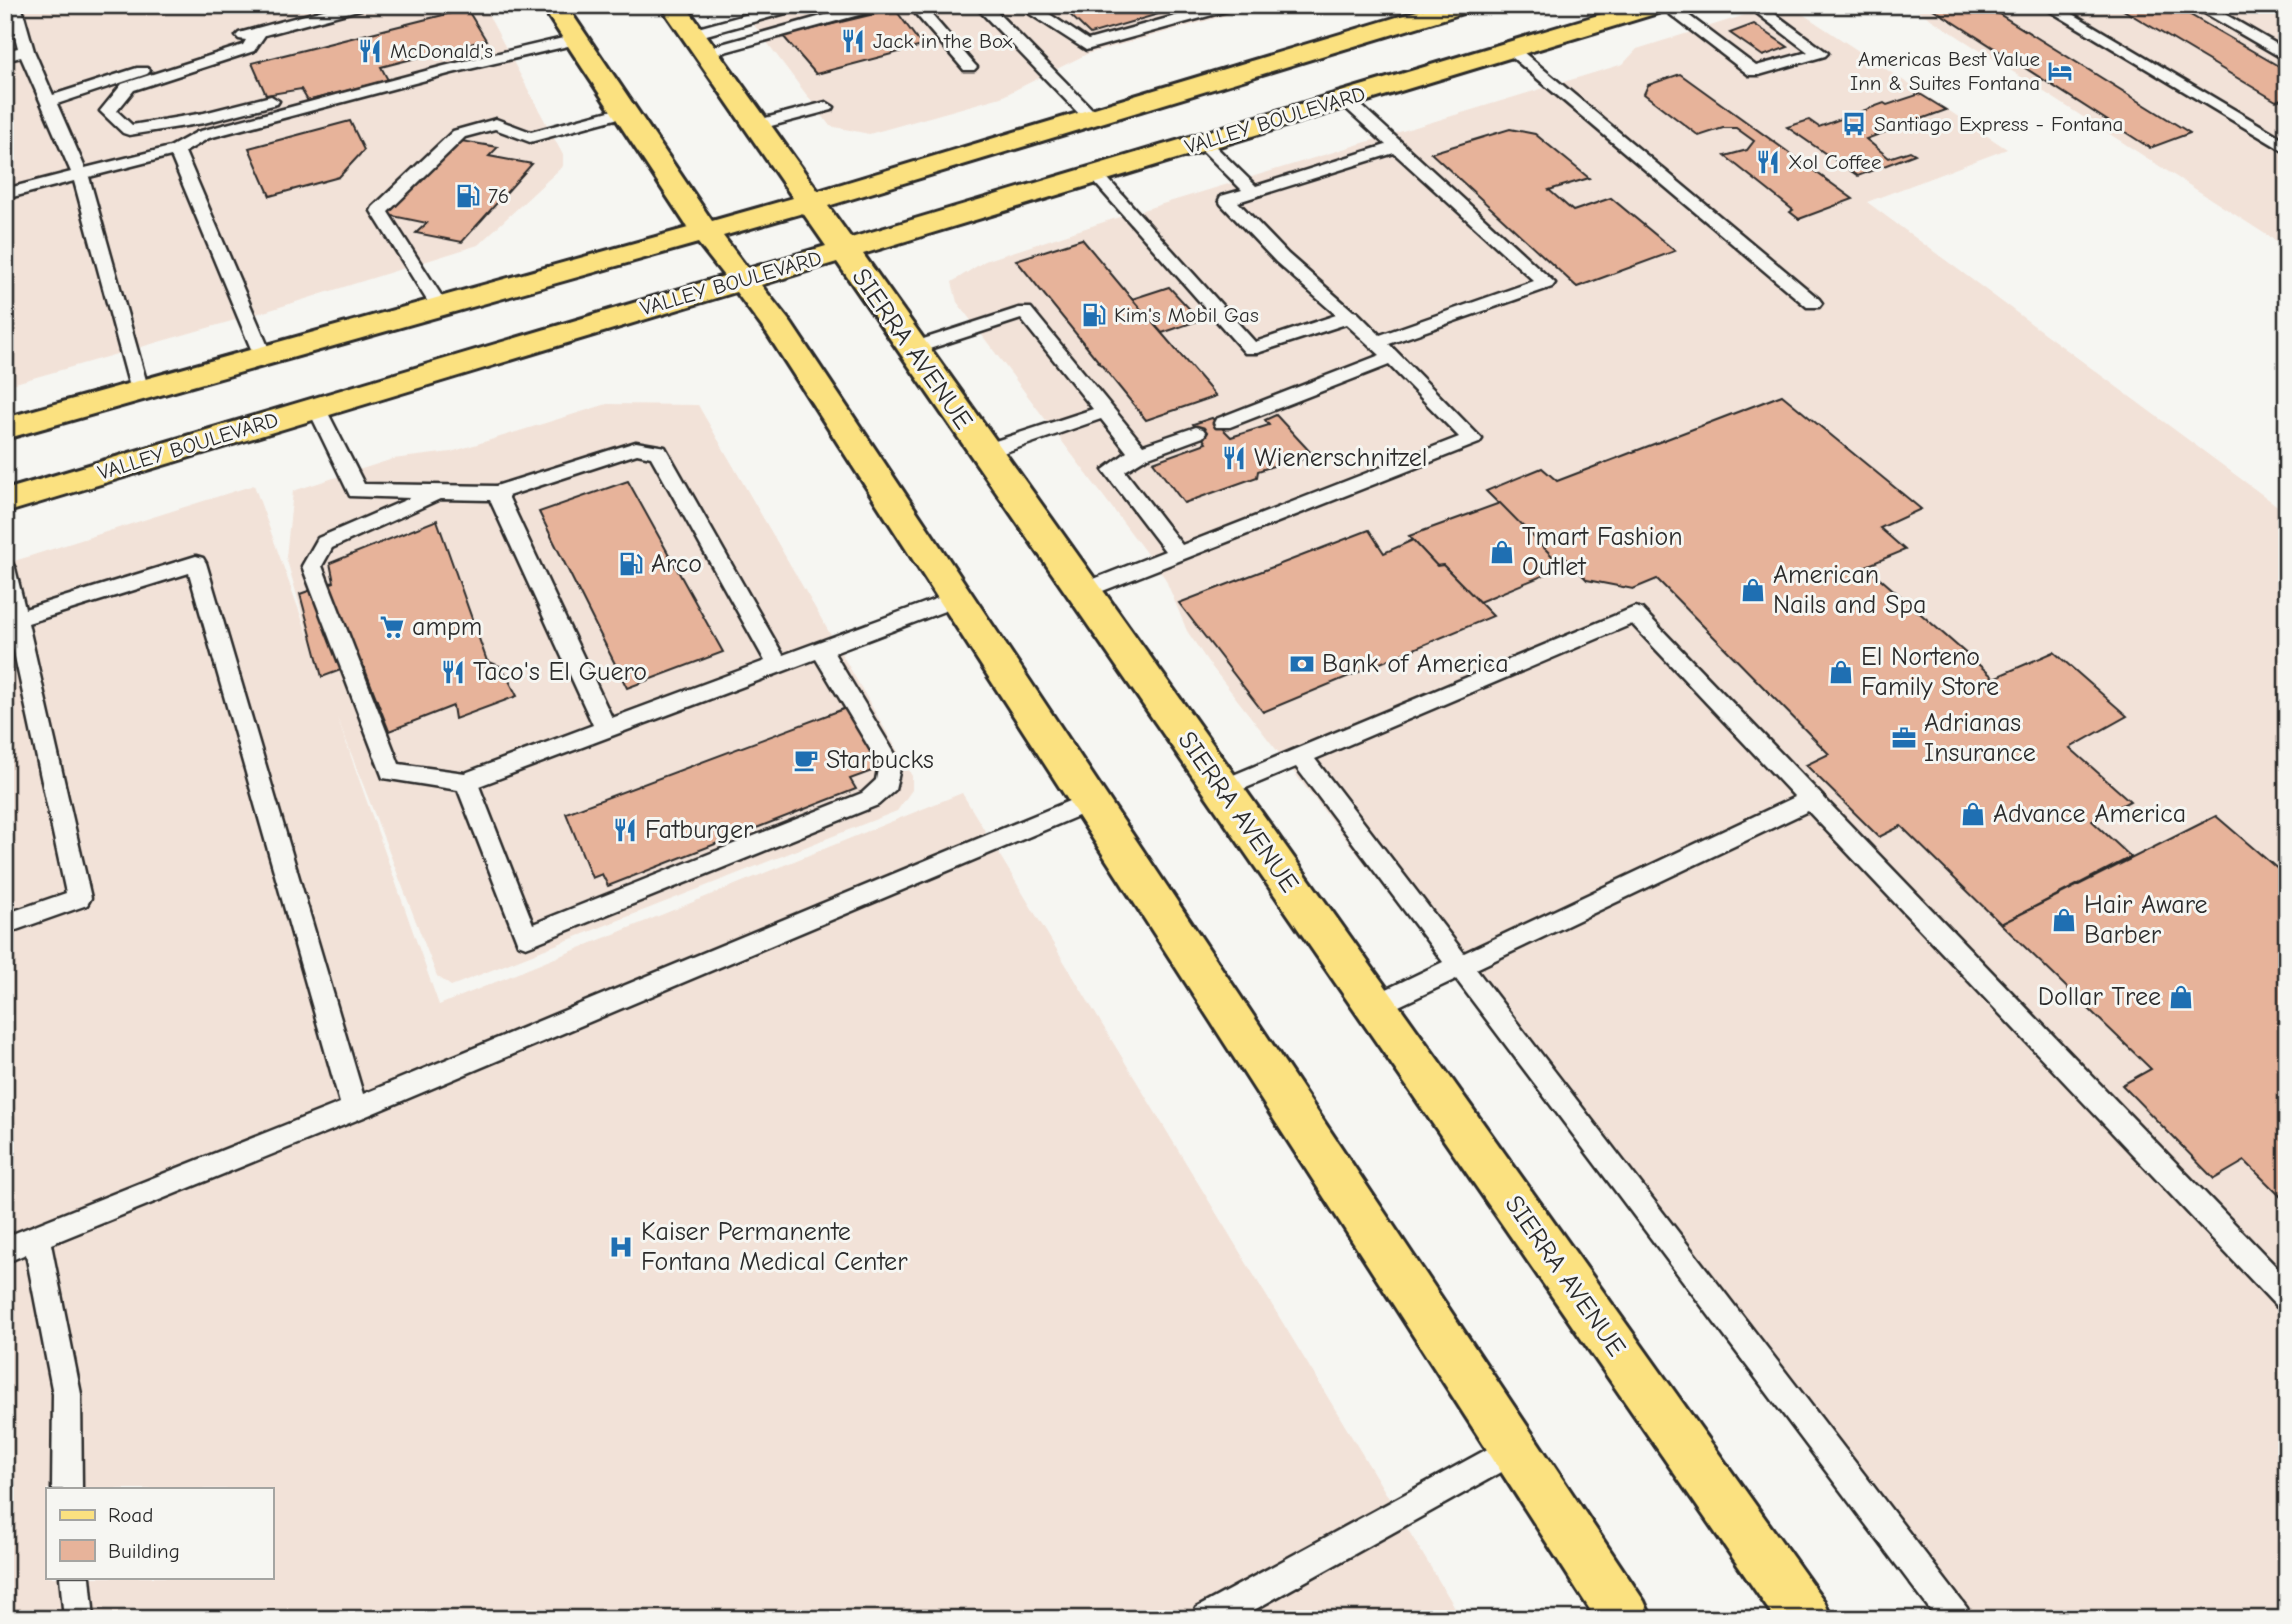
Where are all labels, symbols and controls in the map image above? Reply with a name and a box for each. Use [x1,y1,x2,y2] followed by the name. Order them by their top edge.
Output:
[839,27,867,55] restaurant icon: Jack in the Box
[873,29,1013,53] place label: Jack in the Box
[356,37,384,65] restaurant icon: McDonald's
[390,39,493,63] place label: McDonald's
[1850,47,2040,95] place label: Americas Best Value Inn & Suites Fontana
[2046,57,2074,85] hotel icon: Americas Best Value Inn & Suites Fontana
[1182,81,1368,159] street label: VALLEY BOULEVARD
[1840,110,1868,138] bus stop icon: Santiago Express - Fontana
[1874,112,2123,136] place label: Santiago Express - Fontana
[1754,148,1782,176] restaurant icon: Xol Coffee
[1788,150,1881,174] place label: Xol Coffee
[454,182,482,210] fuel station icon: 76
[488,184,509,208] place label: 76
[638,246,824,320] street label: VALLEY BOULEVARD
[845,263,979,435] street label: SIERRA AVENUE
[1080,301,1108,329] fuel station icon: Kim's Mobil Gas
[1114,303,1259,327] place label: Kim's Mobil Gas
[95,407,281,485] street label: VALLEY BOULEVARD
[1254,443,1428,473] place label: Wienerschnitzel
[1220,444,1248,472] restaurant icon: Wienerschnitzel
[1522,522,1683,582] place label: Tmart Fashion Outlet
[1488,538,1516,566] shop icon: Tmart Fashion Outlet
[651,549,702,579] place label: Arco
[617,550,645,578] fuel station icon: Arco
[1773,560,1926,620] place label: American Nails and Spa
[1739,576,1767,604] shop icon: American Nails and Spa
[412,612,482,642] place label: ampm
[378,613,406,641] supermarket icon: ampm
[1861,642,1999,702] place label: El Norteno Family Store
[1322,649,1509,679] place label: Bank of America
[1288,650,1316,678] bank icon: Bank of America
[473,657,647,687] place label: Taco's El Guero
[439,658,467,686] restaurant icon: Taco's El Guero
[1827,658,1855,686] shop icon: El Norteno Family Store
[1924,708,2036,768] place label: Adrianas Insurance
[1890,724,1918,752] office icon: Adrianas Insurance
[1171,726,1305,898] street label: SIERRA AVENUE
[826,745,934,775] place label: Starbucks
[792,746,820,774] cafe icon: Starbucks
[1993,799,2186,829] place label: Advance America
[1959,800,1987,828] shop icon: Advance America
[645,815,754,845] place label: Fatburger
[611,816,639,844] restaurant icon: Fatburger
[2084,890,2208,950] place label: Hair Aware Barber
[2050,906,2078,934] shop icon: Hair Aware Barber
[2038,982,2161,1012] place label: Dollar Tree
[2167,983,2195,1011] shop icon: Dollar Tree
[1498,1190,1632,1362] street label: SIERRA AVENUE
[641,1217,908,1277] place label: Kaiser Permanente Fontana Medical Center
[607,1233,635,1261] hospital icon: Kaiser Permanente Fontana Medical Center
[46,1488,273,1578] legend
[108,1503,153,1527] text: Road
[108,1539,180,1563] text: Building

